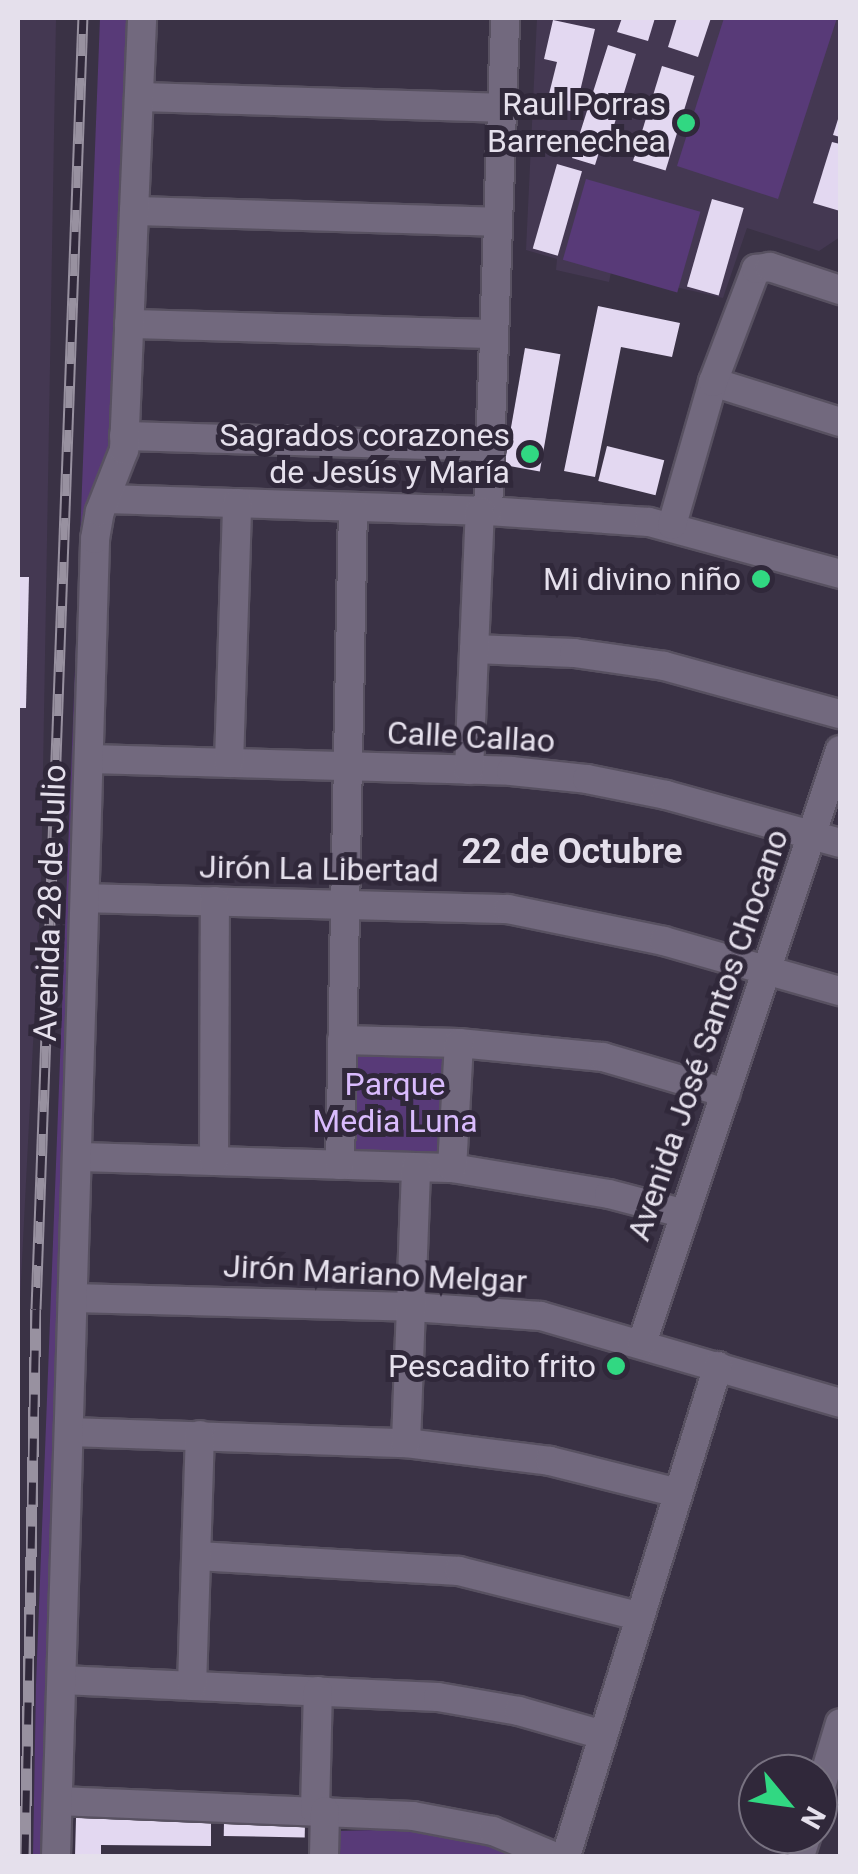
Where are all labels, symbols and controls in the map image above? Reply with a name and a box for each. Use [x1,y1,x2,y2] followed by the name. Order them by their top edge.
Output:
[487,86,666,161] place label: Raul Porras Barrenechea
[675,112,697,134] marker: Raul Porras Barrenechea
[220,417,510,492] place label: Sagrados corazones de Jesús y María
[519,443,541,465] marker: Sagrados corazones de Jesús y María
[543,560,741,598] place label: Mi divino niño
[750,568,772,590] marker: Mi divino niño
[386,713,556,761] street label: Calle Callao
[26,764,74,1042] street label: Avenida 28 de Julio
[619,824,797,1246] street label: Avenida José Santos Chocano
[461,831,683,873] district label: 22 de Octubre
[199,848,439,890] street label: Jirón La Libertad
[312,1066,478,1141] park label: Parque Media Luna
[222,1247,528,1301] street label: Jirón Mariano Melgar
[388,1347,596,1385] place label: Pescadito frito
[605,1355,627,1377] marker: Pescadito frito
[738,1754,838,1854] north arrow
[794,1801,832,1834] text: N

